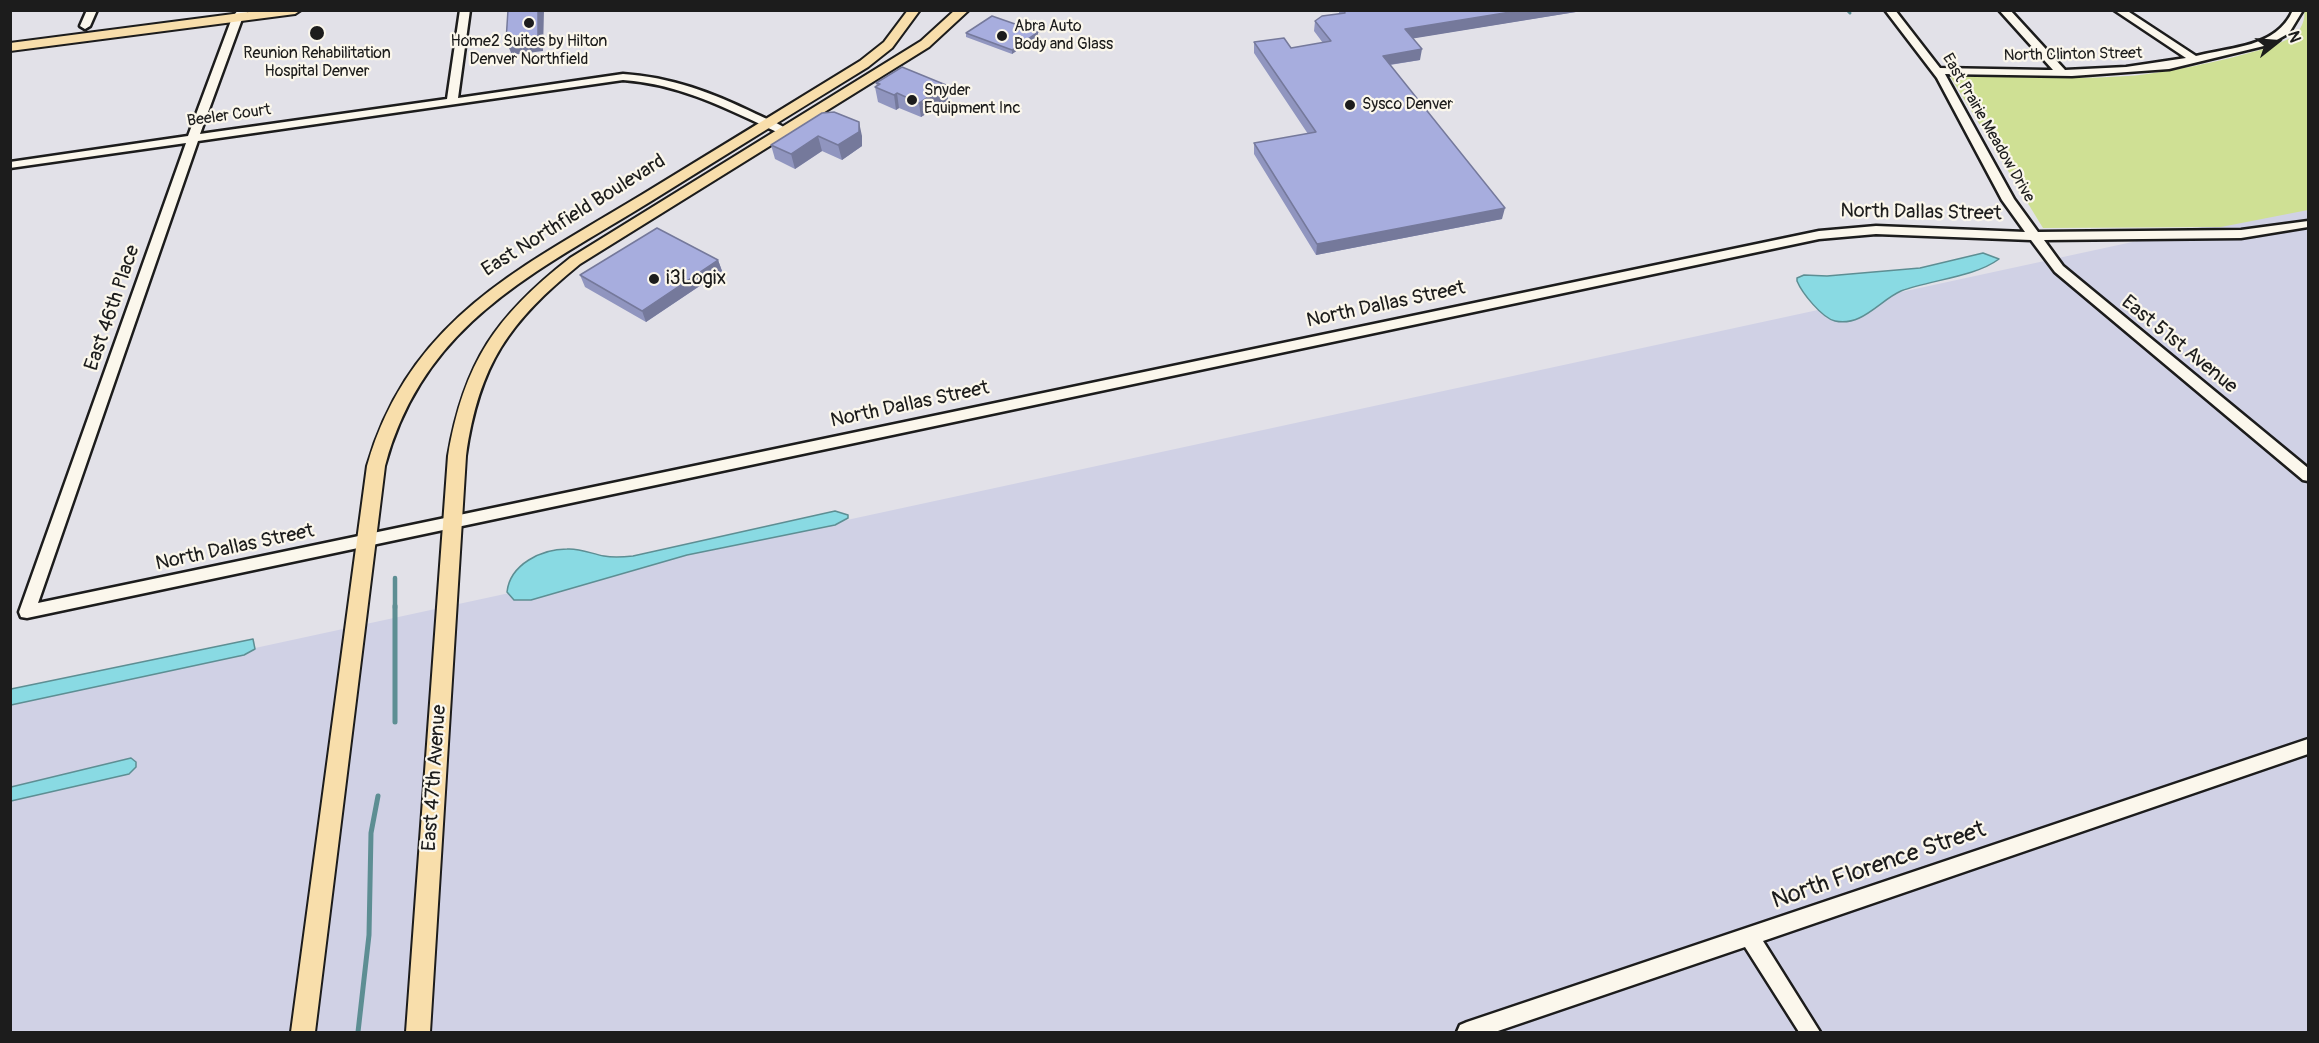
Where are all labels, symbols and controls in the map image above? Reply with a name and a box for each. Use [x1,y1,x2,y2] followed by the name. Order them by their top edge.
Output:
[2247,12,2307,72] north arrow
[522,16,536,30] marker: Home2 Suites by Hilton Denver Northfield
[1014,17,1113,55] place label: Abra Auto Body and Glass
[308,24,326,42] marker: Reunion Rehabilitation Hospital Denver
[995,29,1009,43] marker: Abra Auto Body and Glass
[2283,29,2305,45] text: N
[451,32,607,70] place label: Home2 Suites by Hilton Denver Northfield
[243,44,391,82] place label: Reunion Rehabilitation Hospital Denver
[2004,44,2142,66] street label: North Clinton Street
[1938,50,2038,206] street label: East Prairie Meadow Drive
[924,81,1021,119] place label: Snyder Equipment Inc
[905,93,919,107] marker: Snyder Equipment Inc
[1362,95,1453,115] place label: Sysco Denver
[1343,98,1357,112] marker: Sysco Denver
[186,101,272,131] street label: Beeler Court
[478,150,670,282] street label: East Northfield Boulevard
[1840,200,2002,226] street label: North Dallas Street
[80,242,146,374] street label: East 46th Place
[666,267,726,291] place label: i3Logix
[647,272,661,286] marker: i3Logix
[1305,276,1467,334] street label: North Dallas Street
[2116,291,2242,399] street label: East 51st Avenue
[829,376,991,434] street label: North Dallas Street
[154,519,316,577] street label: North Dallas Street
[418,704,452,852] street label: East 47th Avenue
[1768,816,1990,916] street label: North Florence Street

